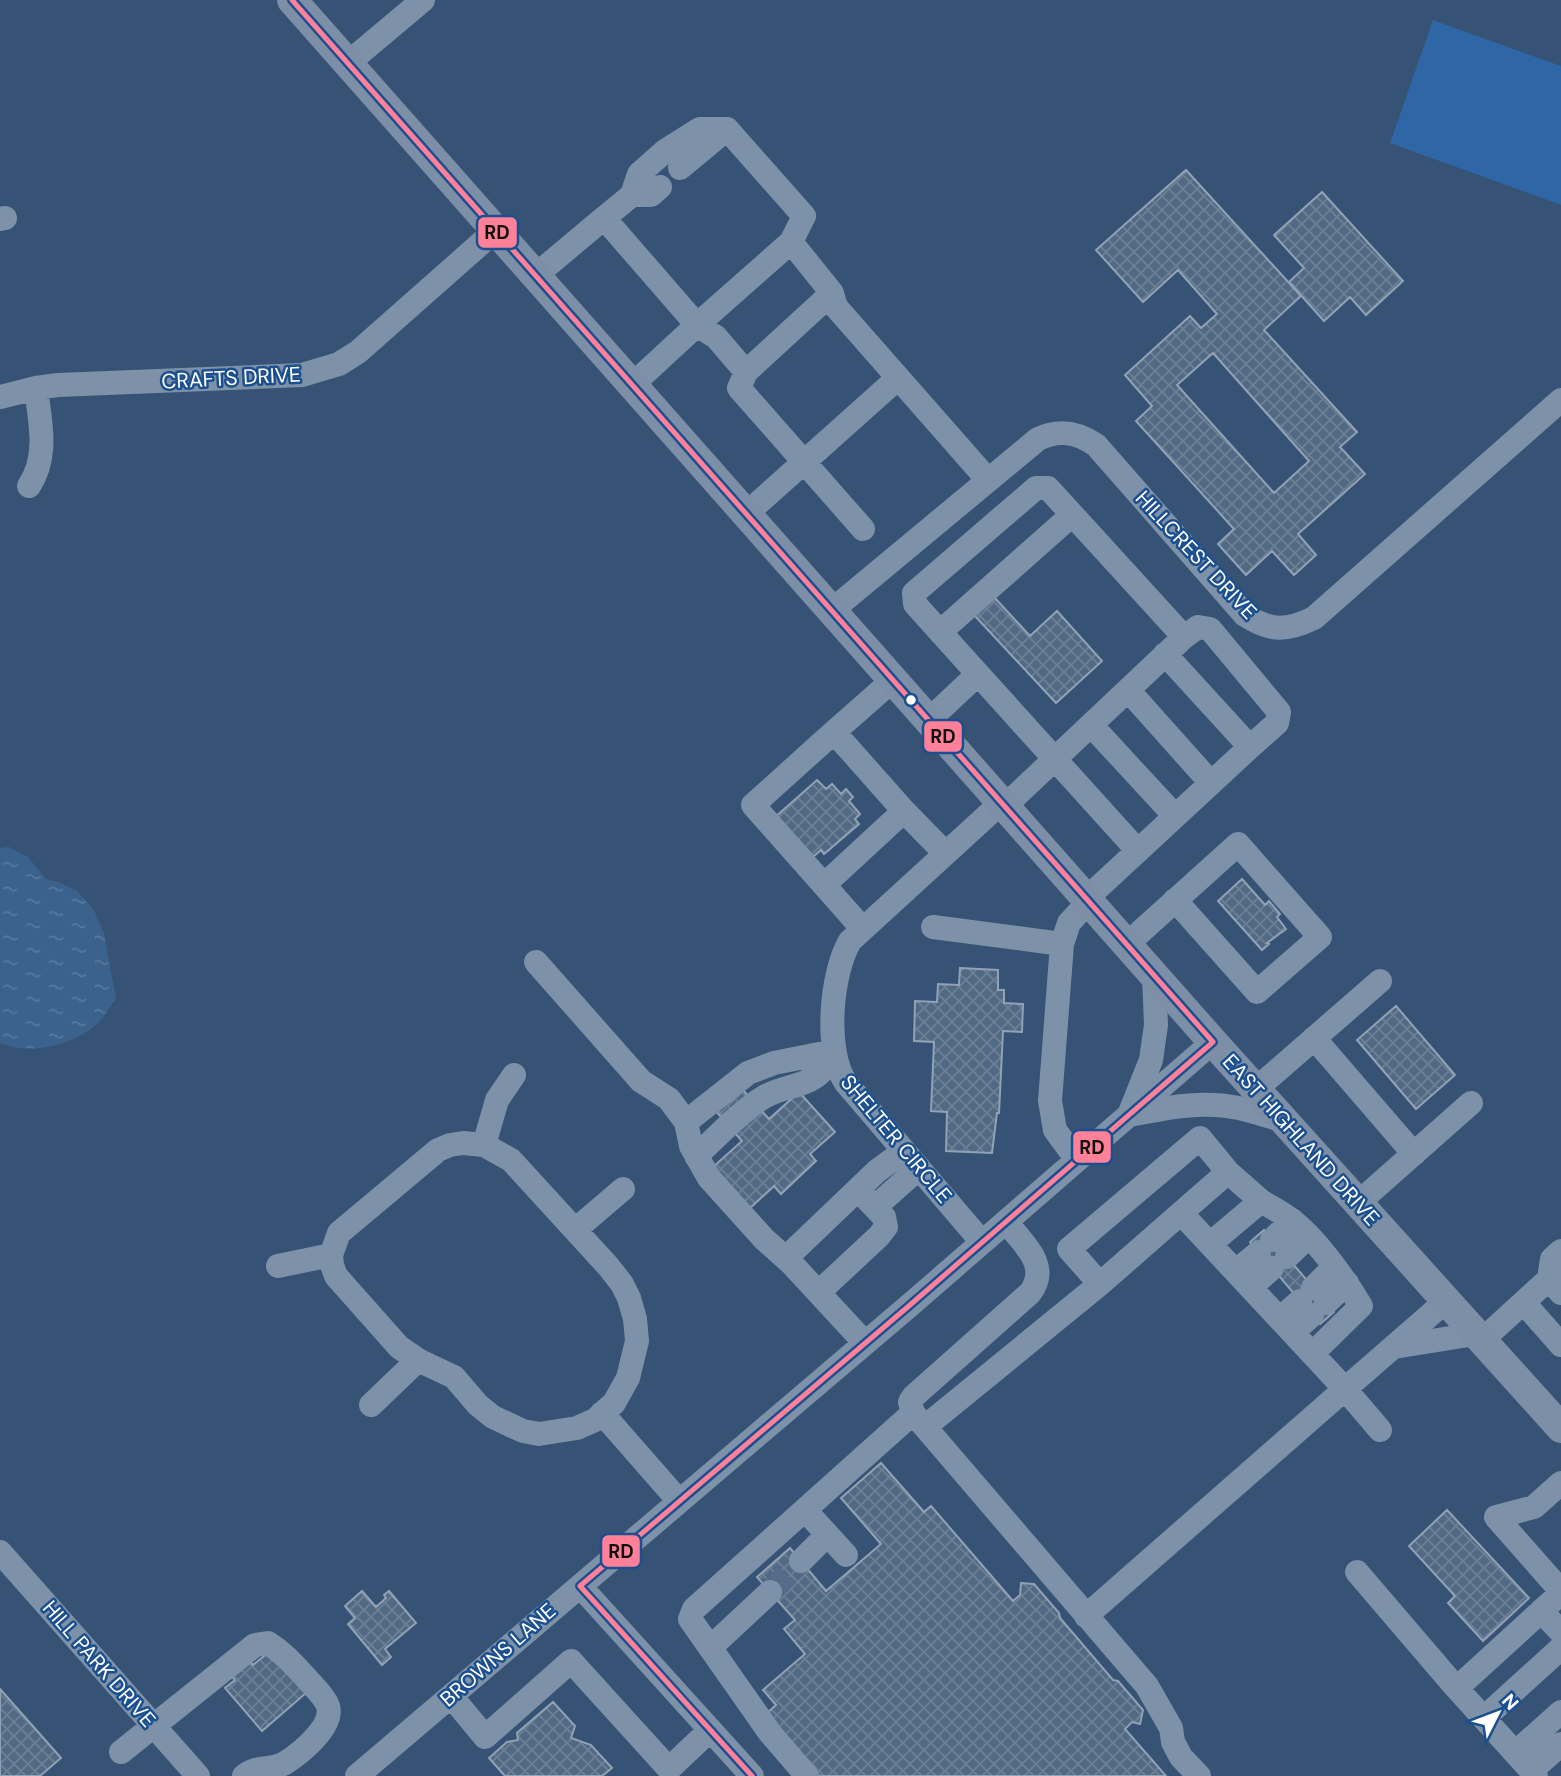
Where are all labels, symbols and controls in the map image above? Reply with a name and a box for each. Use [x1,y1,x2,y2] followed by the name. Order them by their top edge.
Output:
[477,216,518,249] line badge: RD
[484,220,510,245] text: RD
[161,360,301,396] street label: CRAFTS DRIVE
[1129,485,1263,625] street label: HILLCREST DRIVE
[904,693,918,707] unlabelled marker
[923,720,963,753] line badge: RD
[930,724,956,749] text: RD
[1216,1048,1386,1232] street label: EAST HIGHLAND DRIVE
[834,1069,958,1209] street label: SHELTER CIRCLE
[1072,1130,1112,1164] line badge: RD
[1079,1135,1105,1160] text: RD
[601,1534,641,1568] line badge: RD
[608,1539,634,1564] text: RD
[36,1595,162,1733] street label: HILL PARK DRIVE
[434,1597,562,1713] street label: BROWNS LANE
[1463,1678,1533,1748] north arrow
[1496,1688,1524,1715] text: N

